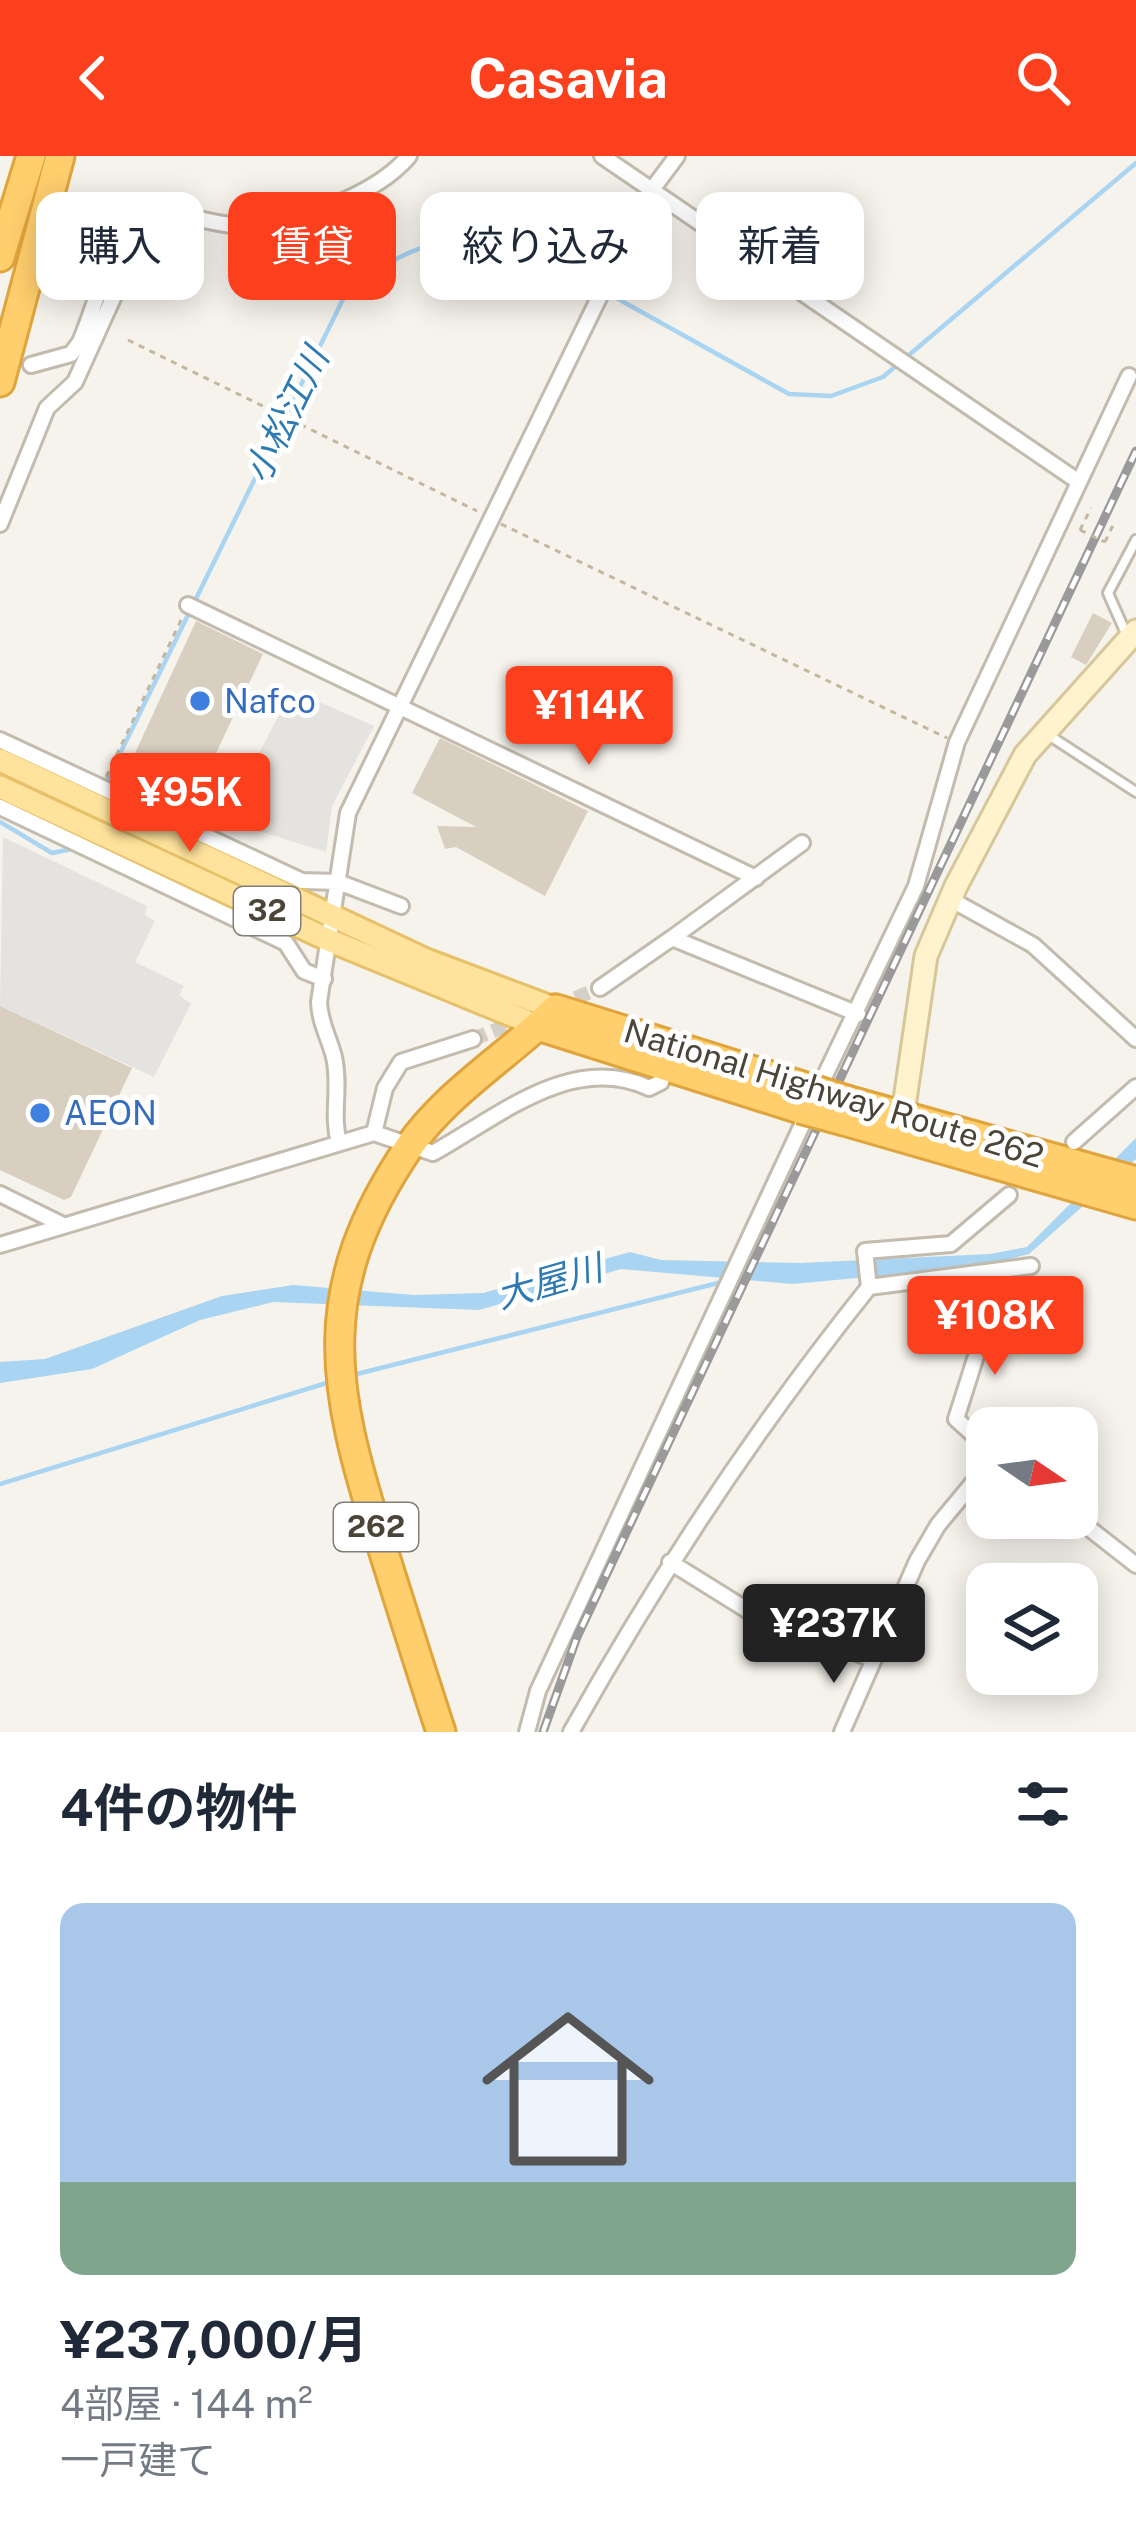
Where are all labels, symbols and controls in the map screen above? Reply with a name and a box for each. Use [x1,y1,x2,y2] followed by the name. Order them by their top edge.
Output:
[60,45,126,111] icon: back
[1010,45,1076,111] icon: search
[468,47,668,110] text: Casavia
[36,192,204,300] chip: 購入
[228,192,396,300] chip: 賃貸
[420,192,672,300] chip: 絞り込み
[696,192,864,300] chip: 新着
[236,337,338,489] water label: 小松江川
[505,666,673,768] pin: ¥114K
[224,682,316,720] place label: Nafco
[533,682,645,728] text: ¥114K
[187,688,213,714] marker: Nafco
[119,753,261,855] pin: ¥95K
[137,769,243,815] text: ¥95K
[234,887,300,935] road number: 32
[620,1011,1048,1175] street label: National Highway Route 262
[64,1094,157,1132] place label: AEON
[27,1100,53,1126] marker: AEON
[491,1245,611,1316] water label: 大屋川
[911,1276,1079,1378] pin: ¥108K
[934,1292,1056,1338] text: ¥108K
[966,1407,1098,1539] north arrow
[966,1407,1098,1695] map controls
[334,1503,418,1551] road number: 262
[966,1563,1098,1695] button: layers
[750,1584,918,1686] pin: ¥237K
[770,1600,898,1646] text: ¥237K
[1010,1771,1076,1837] icon: filters
[60,1778,297,1837] text: 4件の物件
[460,1981,676,2197] icon: home
[60,2310,368,2369] text: ¥237,000/月
[60,2381,313,2427] text: 4部屋 · 144 m²
[60,2437,216,2483] text: 一戸建て

